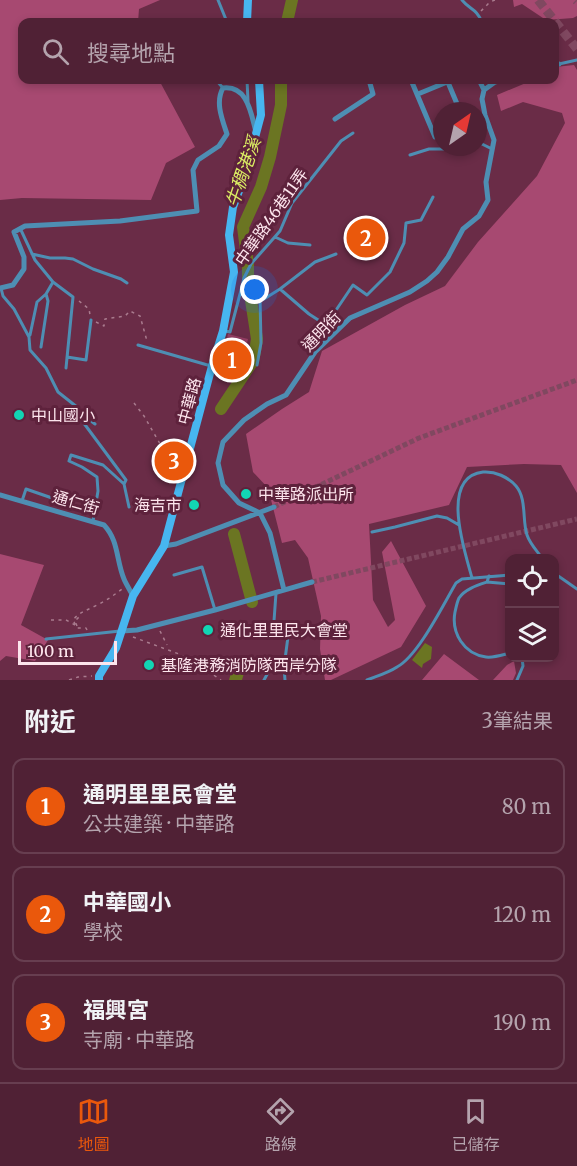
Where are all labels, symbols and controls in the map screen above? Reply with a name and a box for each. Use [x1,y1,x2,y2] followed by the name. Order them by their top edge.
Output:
[18,18,559,84] search box
[39,35,72,68] icon: search
[87,39,175,67] text: 搜尋地點
[433,102,487,156] north arrow
[220,131,267,210] water label: 牛稠港溪
[230,165,312,269] street label: 中華路46巷11弄
[346,216,386,260] pin: 2
[240,275,269,304] your location
[297,307,345,355] street label: 通明街
[212,338,252,382] pin: 1
[173,375,205,427] street label: 中華路
[31,405,95,425] place label: 中山國小
[12,408,26,422] marker: 中山國小
[154,438,194,484] pin: 3
[258,484,354,504] place label: 中華路派出所
[50,486,102,518] street label: 通仁街
[239,487,253,501] marker: 中華路派出所
[134,495,182,515] place label: 海吉市
[187,498,201,512] marker: 海吉市
[505,554,559,662] map controls
[505,554,559,608] button: locate
[505,608,559,662] button: layers
[220,620,348,640] place label: 通化里里民大會堂
[201,623,215,637] marker: 通化里里民大會堂
[18,638,117,666] scale bar
[27,641,74,661] text: 100 m
[161,655,337,675] place label: 基隆港務消防隊西岸分隊
[142,658,156,672] marker: 基隆港務消防隊西岸分隊
[24,705,76,738] text: 附近
[482,708,553,733] text: 3筆結果
[83,780,237,808] text: 通明里里民會堂
[41,794,50,819] text: 1
[502,794,551,819] text: 80 m
[83,811,235,836] text: 公共建築 · 中華路
[83,888,171,916] text: 中華國小
[40,902,51,927] text: 2
[493,902,551,927] text: 120 m
[83,919,123,944] text: 學校
[83,996,149,1024] text: 福興宮
[40,1010,51,1035] text: 3
[493,1010,551,1035] text: 190 m
[83,1027,195,1052] text: 寺廟 · 中華路
[77,1095,110,1155] tab: 地圖
[264,1095,297,1155] tab: 路線
[452,1095,500,1155] tab: 已儲存

